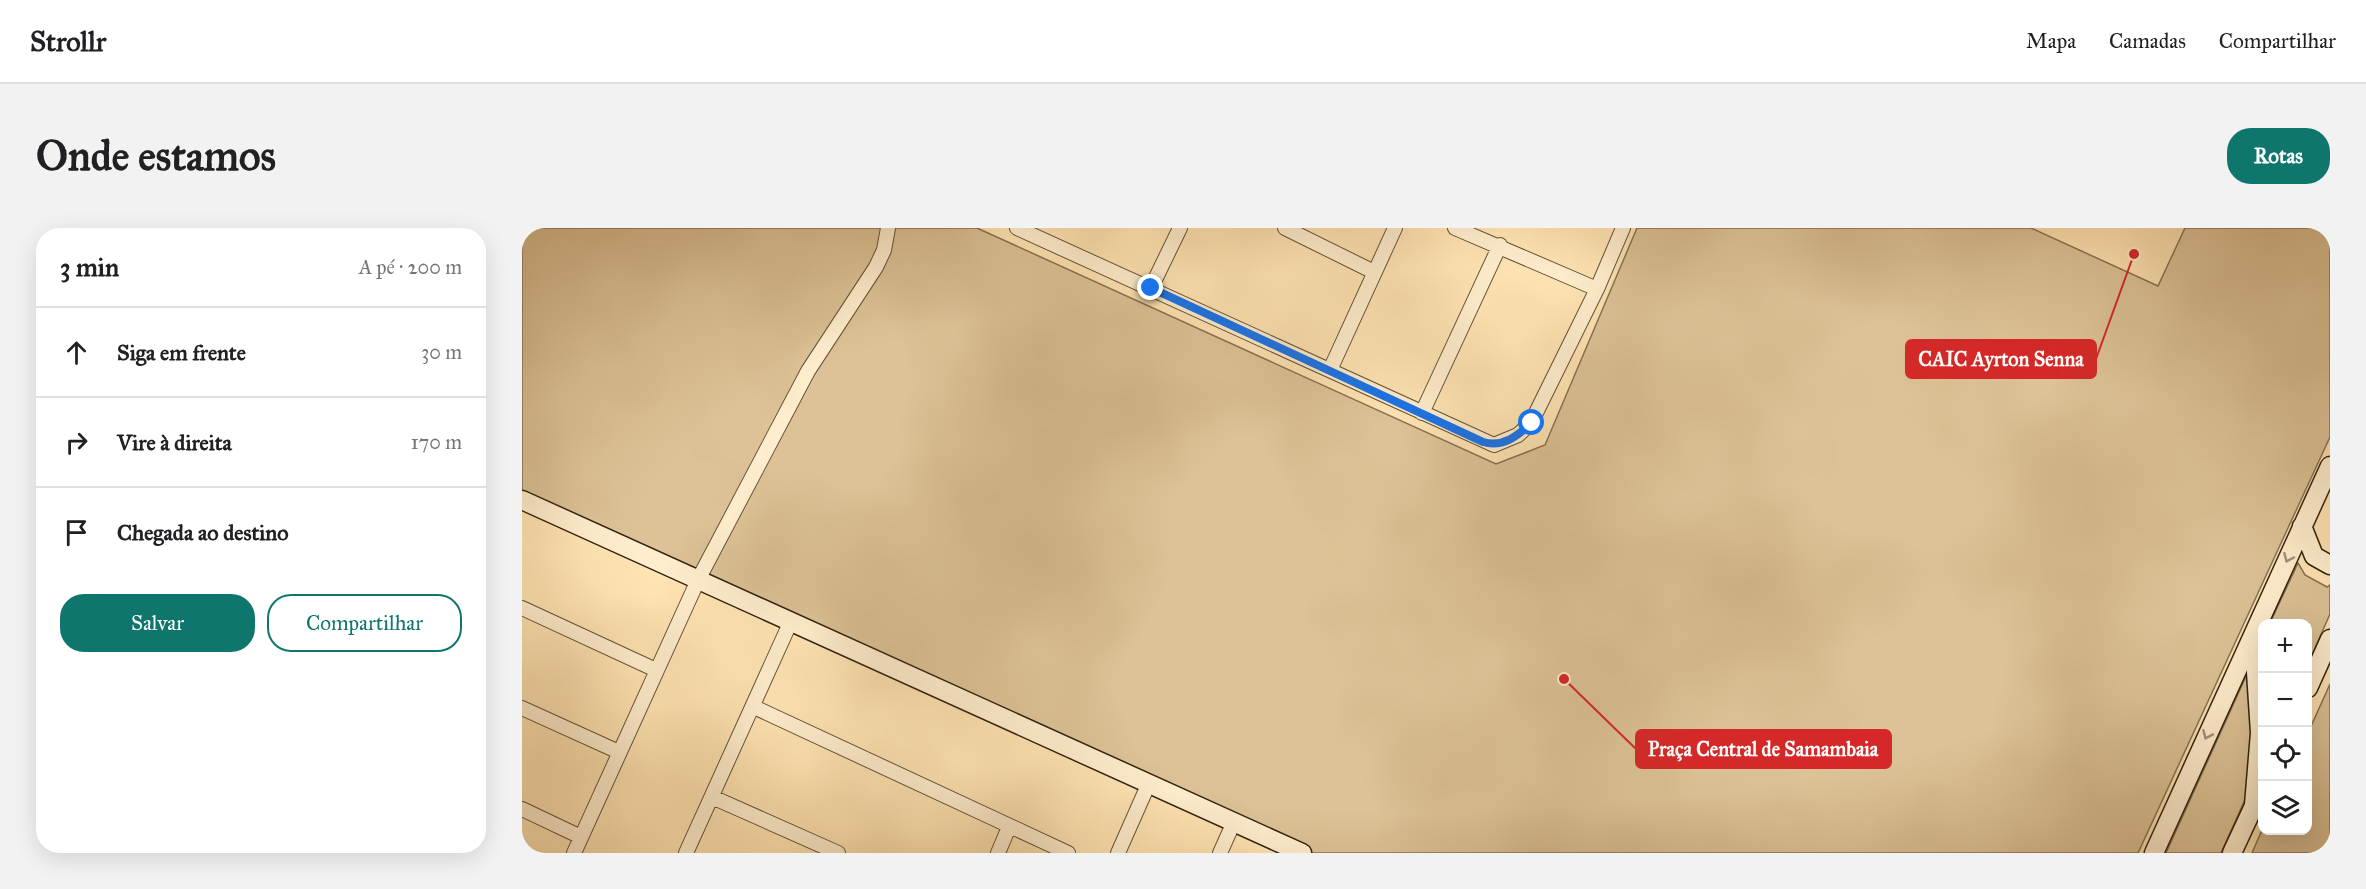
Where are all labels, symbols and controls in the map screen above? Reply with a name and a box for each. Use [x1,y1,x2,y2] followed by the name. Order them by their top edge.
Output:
[30,24,106,59] text: Strollr
[2026,28,2076,54] text: Mapa
[2109,28,2186,54] text: Camadas
[2219,28,2336,54] text: Compartilhar
[2227,128,2330,184] button: Rotas
[36,130,276,182] text: Onde estamos
[60,251,119,283] text: 3 min
[359,255,462,279] text: A pé · 200 m
[1137,274,1163,300] route end
[60,336,93,369] icon: ahead
[117,339,246,366] text: Siga em frente
[421,340,462,364] text: 30 m
[1906,340,2096,378] callout: CAIC Ayrton Senna
[1918,347,2084,372] text: CAIC Ayrton Senna
[1518,409,1544,435] route start
[60,426,93,459] icon: right
[117,429,232,456] text: Vire à direita
[411,430,462,454] text: 170 m
[60,516,93,549] icon: arrive
[117,519,288,546] text: Chegada ao destino
[2283,551,2295,562] one-way arrow
[60,594,255,652] button: Salvar
[267,594,462,652] button: Compartilhar
[2258,619,2312,835] map controls
[2258,619,2312,673] button: +
[2258,673,2312,727] button: −
[2258,727,2312,781] button: locate
[2203,729,2215,740] one-way arrow
[1636,730,1891,768] callout: Praça Central de Samambaia
[1648,737,1879,762] text: Praça Central de Samambaia
[2258,781,2312,835] button: layers

